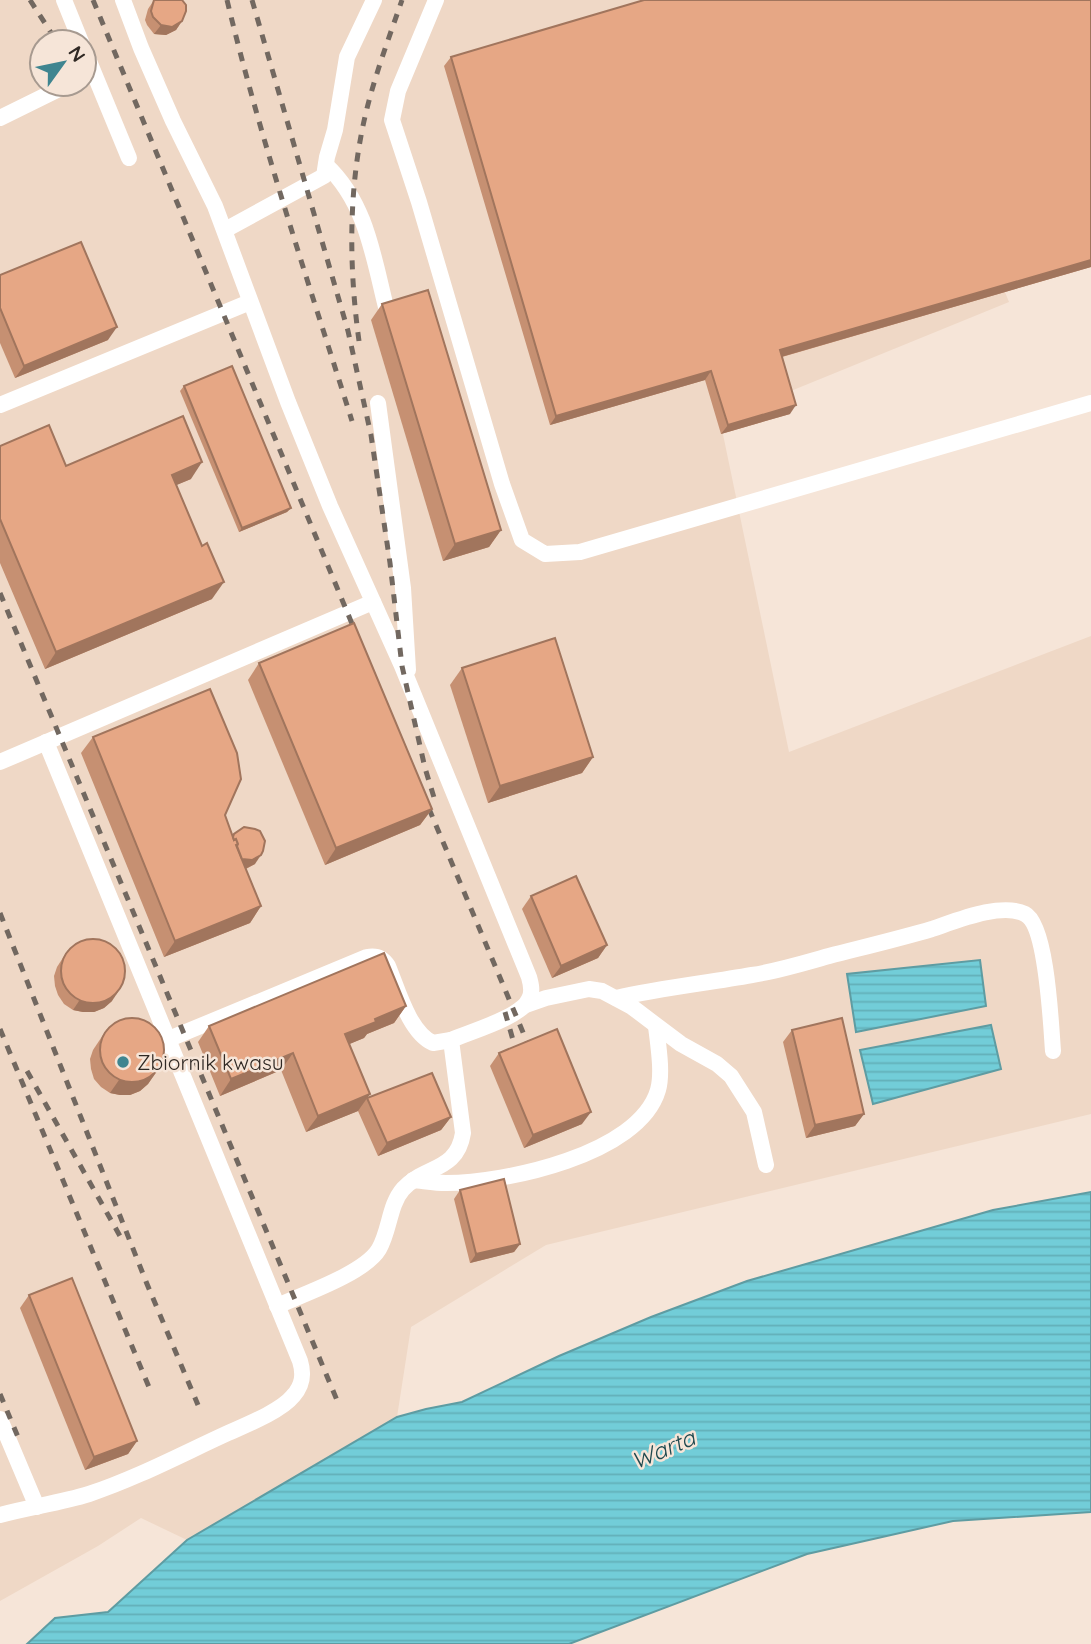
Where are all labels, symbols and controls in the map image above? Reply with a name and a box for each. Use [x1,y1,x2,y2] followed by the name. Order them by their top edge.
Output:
[28,28,98,98] north arrow
[63,41,91,66] text: N
[137,1049,284,1075] place label: Zbiornik kwasu
[115,1054,131,1070] marker: Zbiornik kwasu
[627,1422,700,1475] water label: Warta

